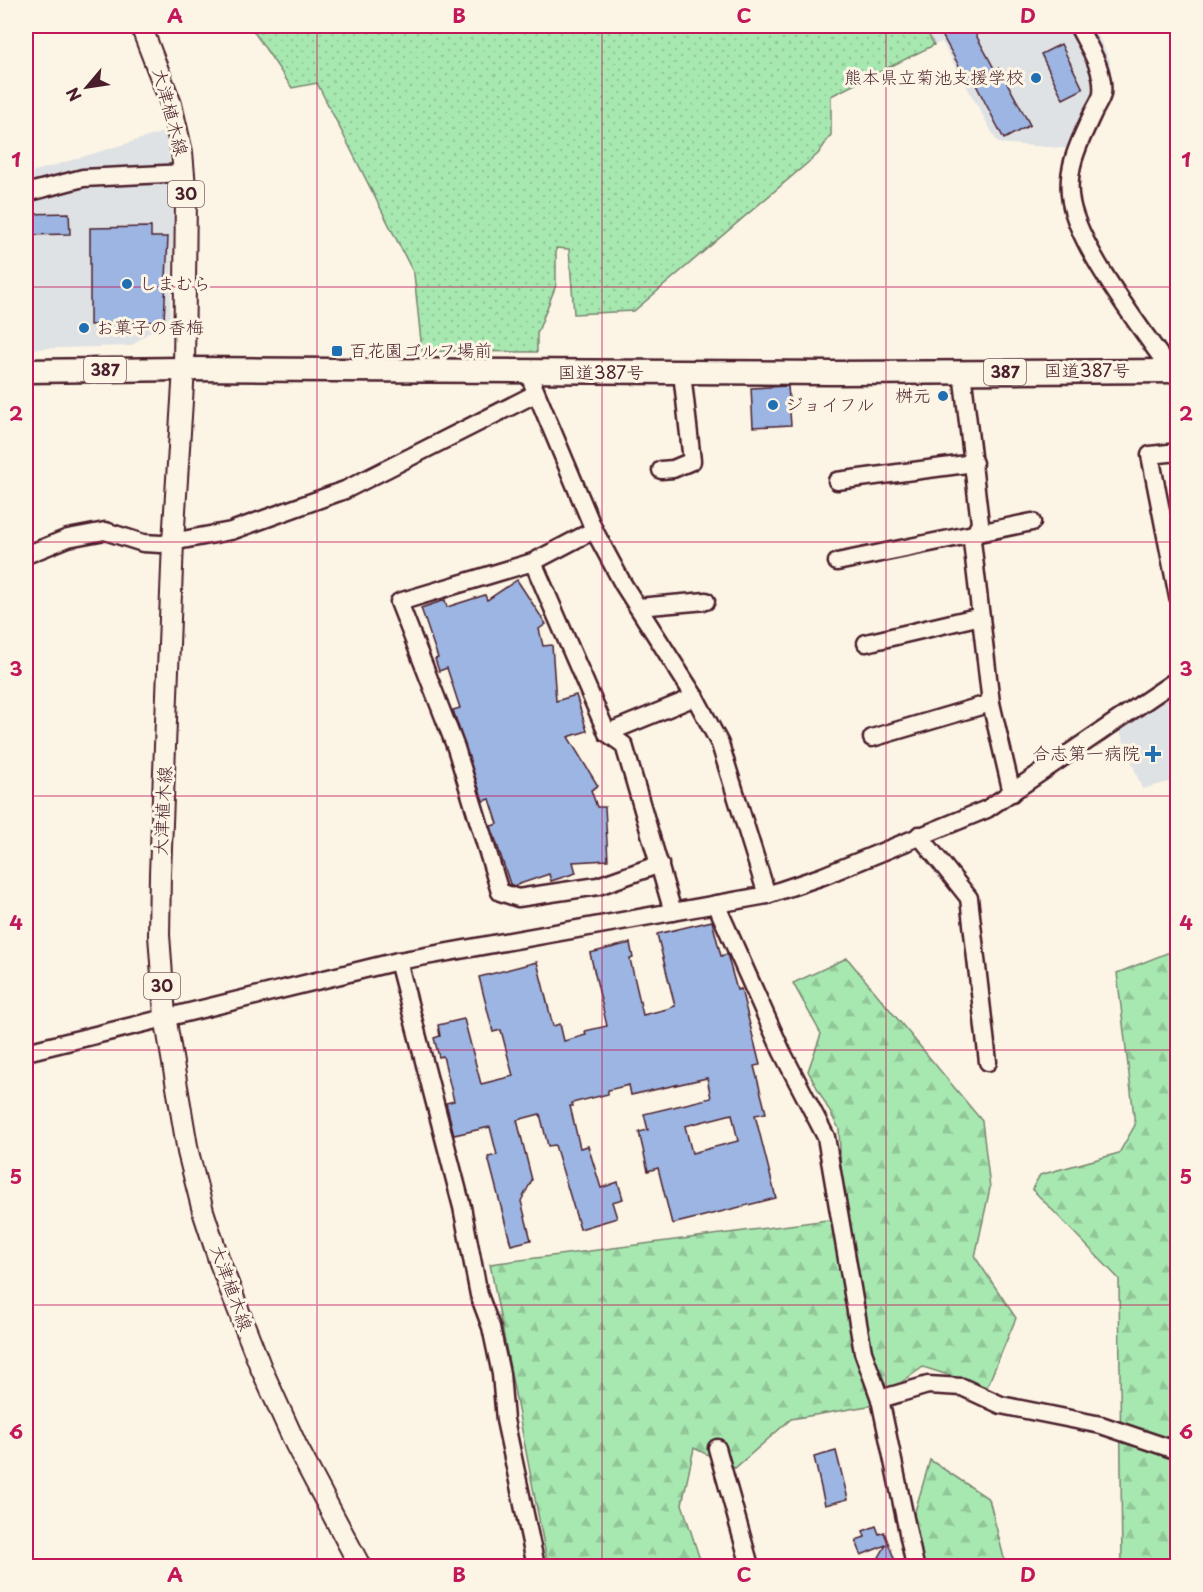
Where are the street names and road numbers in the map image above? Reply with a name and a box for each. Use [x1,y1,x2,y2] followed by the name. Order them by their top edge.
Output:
[147,65,196,159] street label: 大津植木線
[168,181,204,207] road number: 30
[1044,356,1130,383] street label: 国道387号
[84,357,126,383] road number: 387
[558,358,644,385] street label: 国道387号
[984,359,1026,385] road number: 387
[146,765,177,857] street label: 大津植木線
[144,973,180,999] road number: 30
[204,1241,260,1334] street label: 大津植木線

